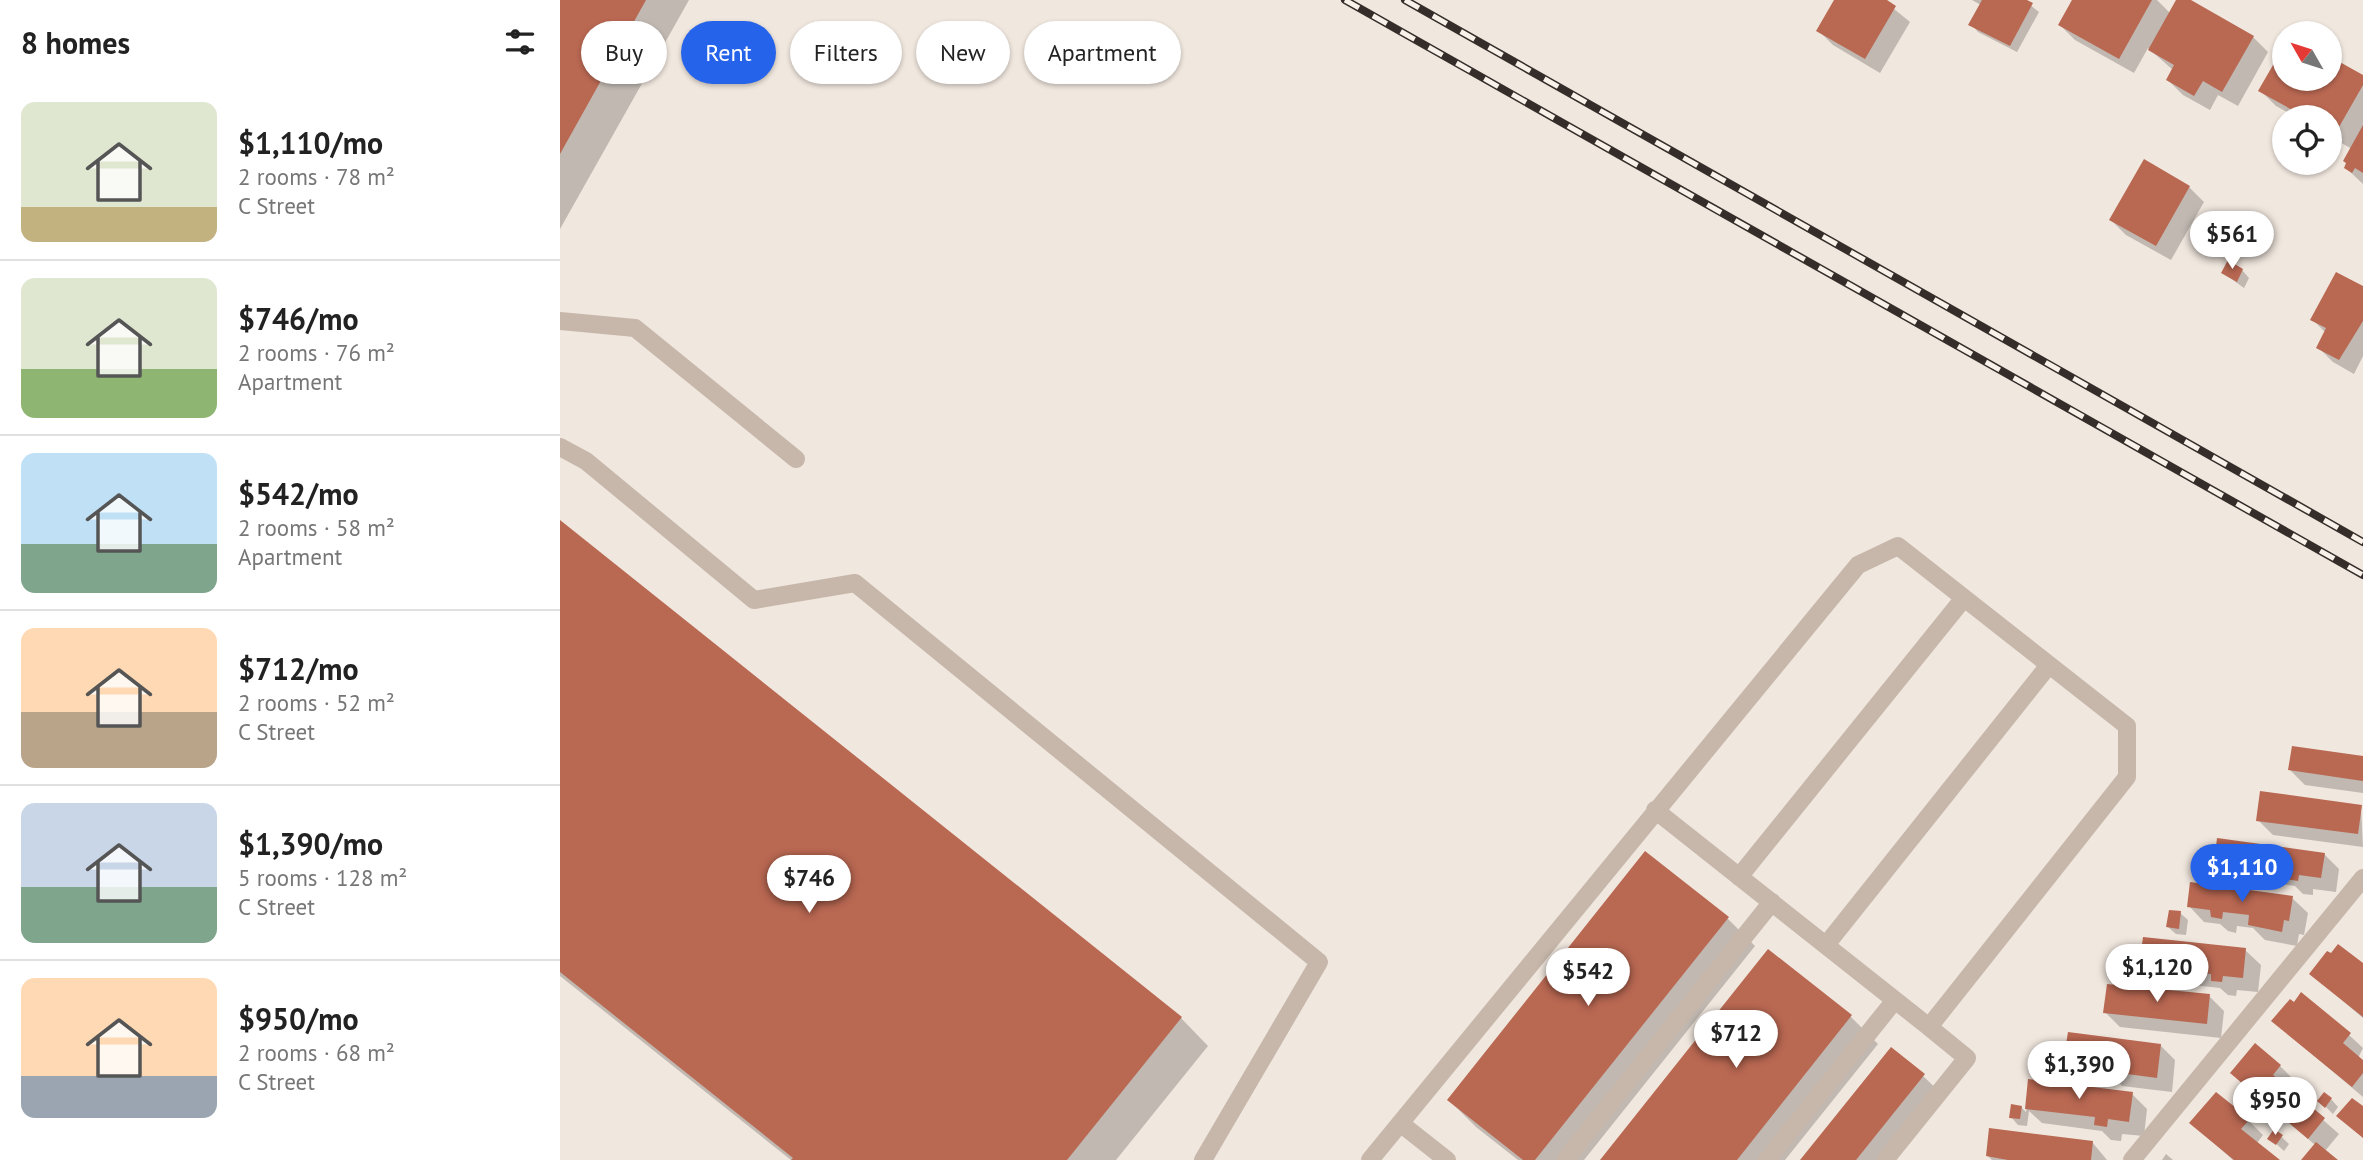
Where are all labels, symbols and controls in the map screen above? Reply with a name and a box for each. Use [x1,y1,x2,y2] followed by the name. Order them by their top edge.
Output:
[581,21,667,84] chip: Buy
[681,21,776,84] chip: Rent
[790,21,902,84] chip: Filters
[916,21,1010,84] chip: New
[1024,21,1181,84] chip: Apartment
[2272,21,2342,91] north arrow
[2272,21,2342,175] map controls
[21,23,130,62] text: 8 homes
[501,23,539,61] icon: filters
[2272,105,2342,175] button: locate
[238,123,383,162] text: $1,110/mo
[77,130,161,214] icon: home
[238,162,395,191] text: 2 rooms · 78 m²
[238,191,315,220] text: C Street
[2191,212,2273,271] pin: $561
[2206,219,2258,248] text: $561
[238,299,359,338] text: $746/mo
[77,306,161,390] icon: home
[238,338,395,367] text: 2 rooms · 76 m²
[238,367,342,396] text: Apartment
[238,474,359,513] text: $542/mo
[77,481,161,565] icon: home
[238,513,395,542] text: 2 rooms · 58 m²
[238,542,342,571] text: Apartment
[238,649,359,688] text: $712/mo
[77,656,161,740] icon: home
[238,688,395,717] text: 2 rooms · 52 m²
[238,717,315,746] text: C Street
[238,824,383,863] text: $1,390/mo
[77,831,161,915] icon: home
[2185,844,2299,904] pin: $1,110
[2206,852,2278,881] text: $1,110
[768,856,850,915] pin: $746
[238,863,407,892] text: 5 rooms · 128 m²
[783,863,835,892] text: $746
[238,892,315,921] text: C Street
[2100,944,2214,1004] pin: $1,120
[1547,948,1629,1008] pin: $542
[2121,952,2193,981] text: $1,120
[1562,956,1614,985] text: $542
[238,999,359,1038] text: $950/mo
[77,1006,161,1090] icon: home
[1695,1010,1777,1070] pin: $712
[1710,1018,1762,1047] text: $712
[238,1038,395,1067] text: 2 rooms · 68 m²
[2022,1042,2136,1101] pin: $1,390
[2043,1049,2115,1078] text: $1,390
[238,1067,315,1096] text: C Street
[2234,1078,2316,1137] pin: $950
[2249,1085,2301,1114] text: $950

